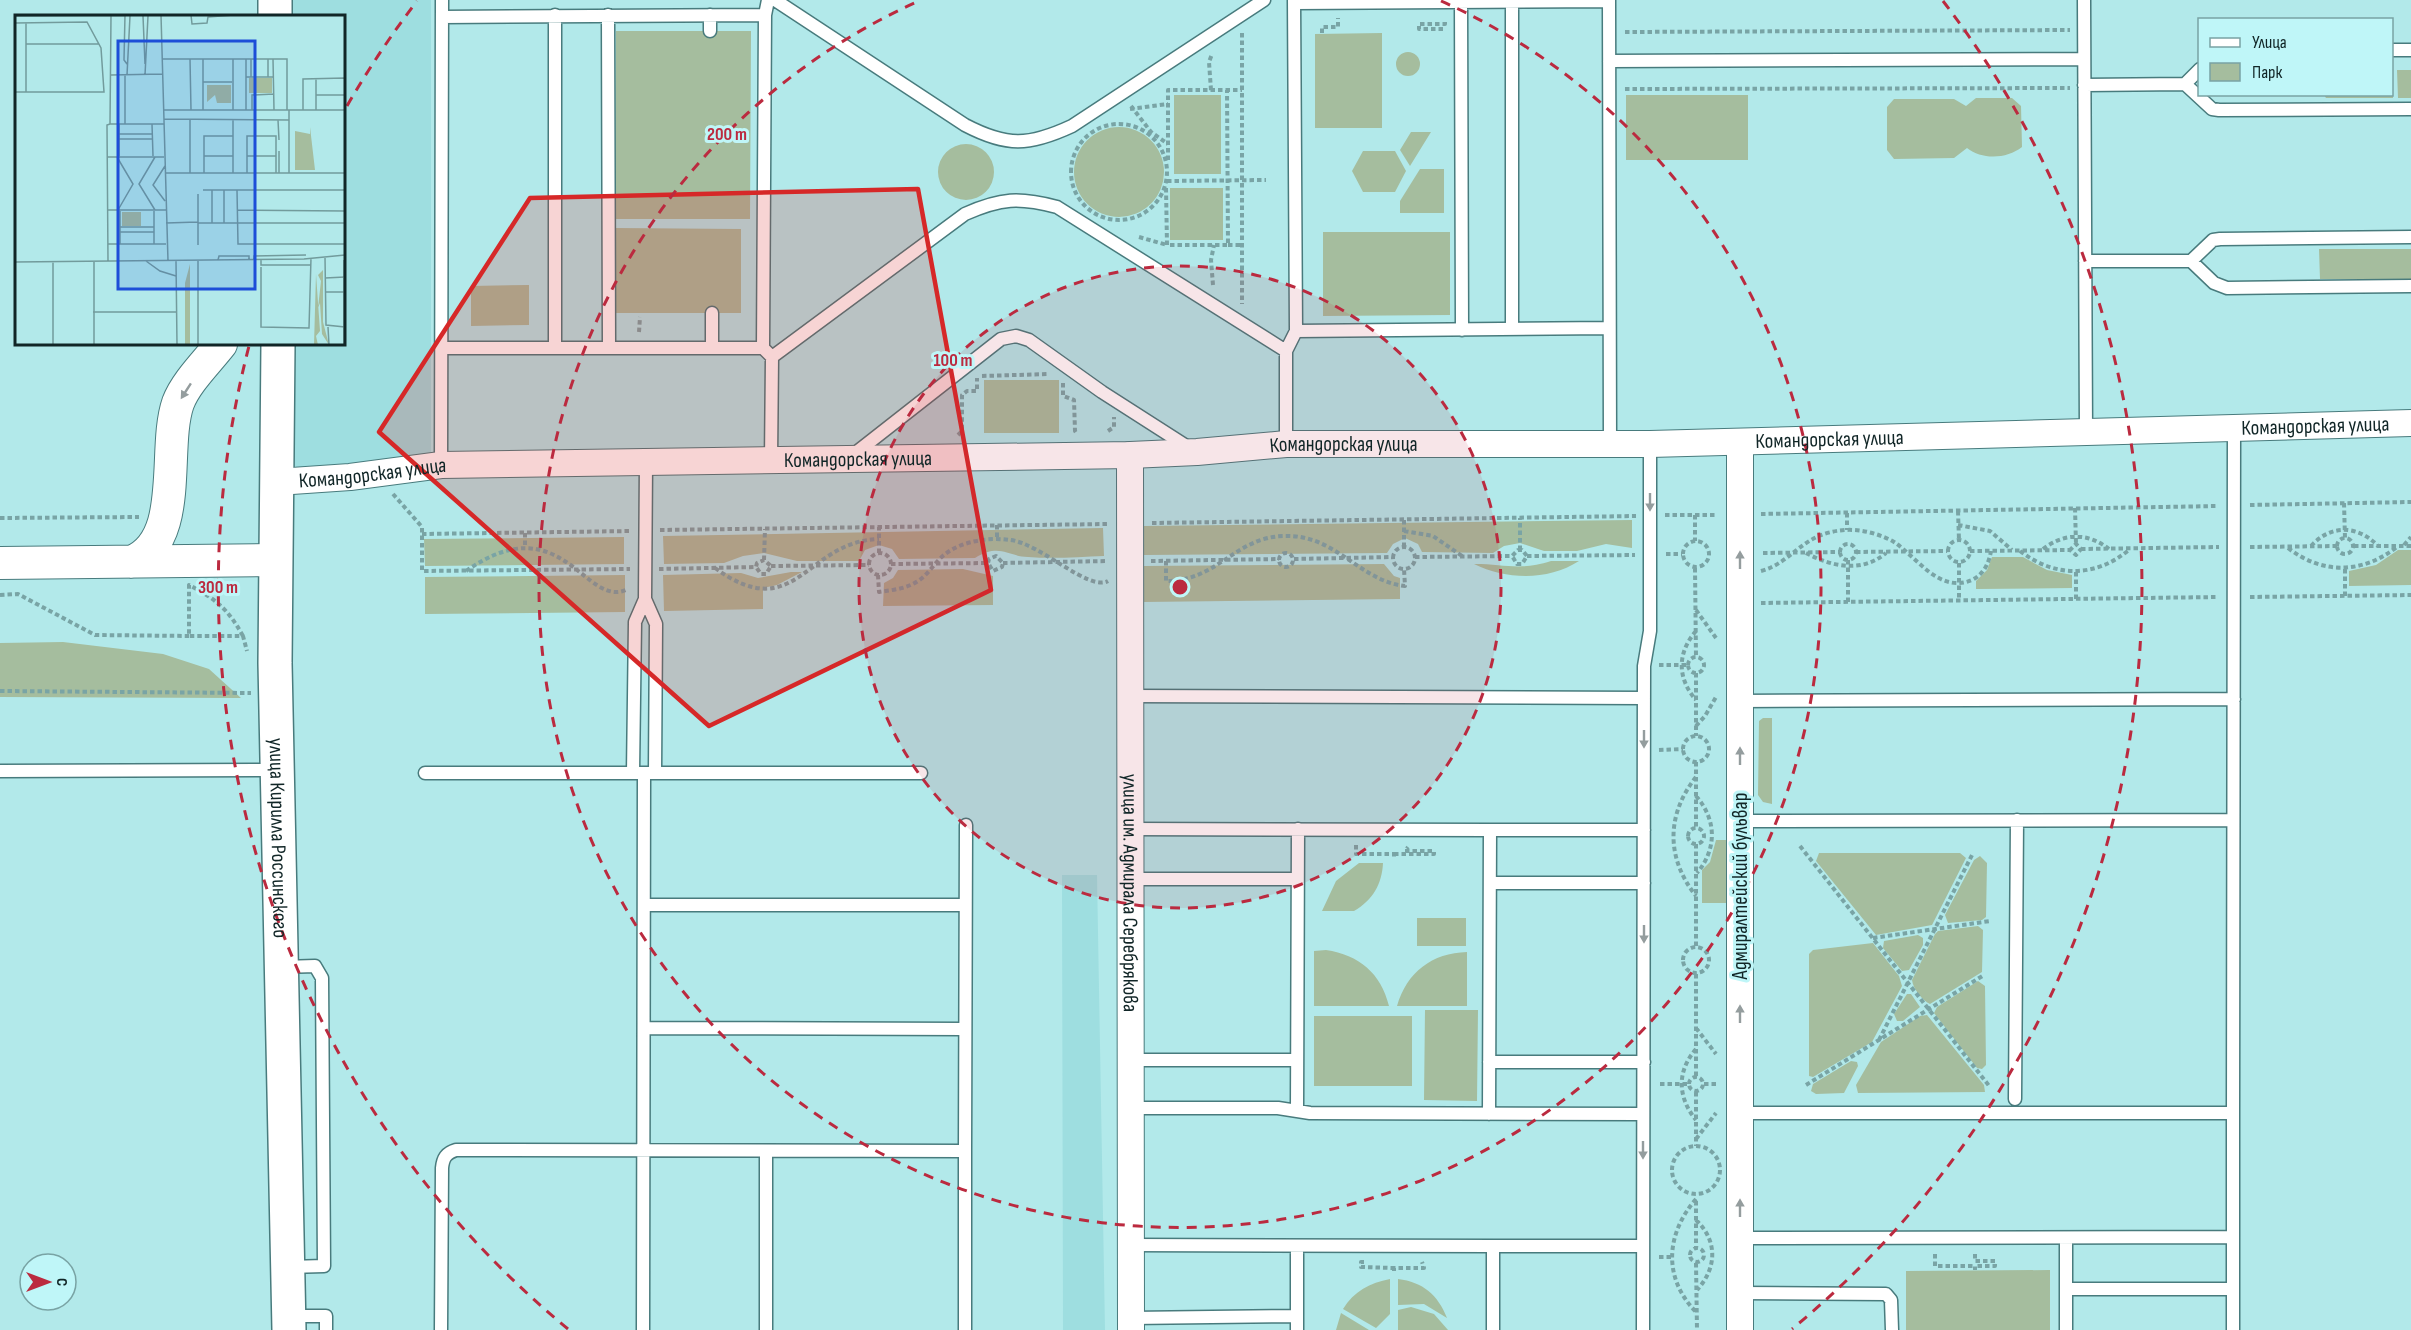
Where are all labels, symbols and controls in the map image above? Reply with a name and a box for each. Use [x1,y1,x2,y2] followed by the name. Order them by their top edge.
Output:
[15,15,345,345] inset map
[2198,18,2393,96] legend
[2252,32,2287,53] text: Улица
[2252,62,2283,83] text: Парк
[707,124,747,145] text: 200 m
[934,350,973,371] text: 100 m
[180,382,192,398] one-way arrow
[2241,412,2390,441] street label: Командорская улица
[1755,425,1904,454] street label: Командорская улица
[1268,432,1418,458] street label: Командорская улица
[784,446,932,473] street label: Командорская улица
[298,453,446,493] street label: Командорская улица
[1645,493,1655,512] one-way arrow
[1735,551,1745,570] one-way arrow
[198,577,238,598] text: 300 m
[1170,577,1190,597] centre of rings
[1639,729,1649,748] one-way arrow
[264,738,293,938] street label: улица Кирилла Россинского
[1735,746,1745,765] one-way arrow
[1117,774,1143,1012] street label: улица им. Адмирала Серебрякова
[1728,793,1753,980] street label: Адмиралтейский бульвар
[1639,924,1649,943] one-way arrow
[1735,1004,1745,1023] one-way arrow
[1638,1140,1648,1159] one-way arrow
[1735,1199,1745,1218] one-way arrow
[18,1252,78,1312] north arrow
[52,1278,71,1286] text: С

